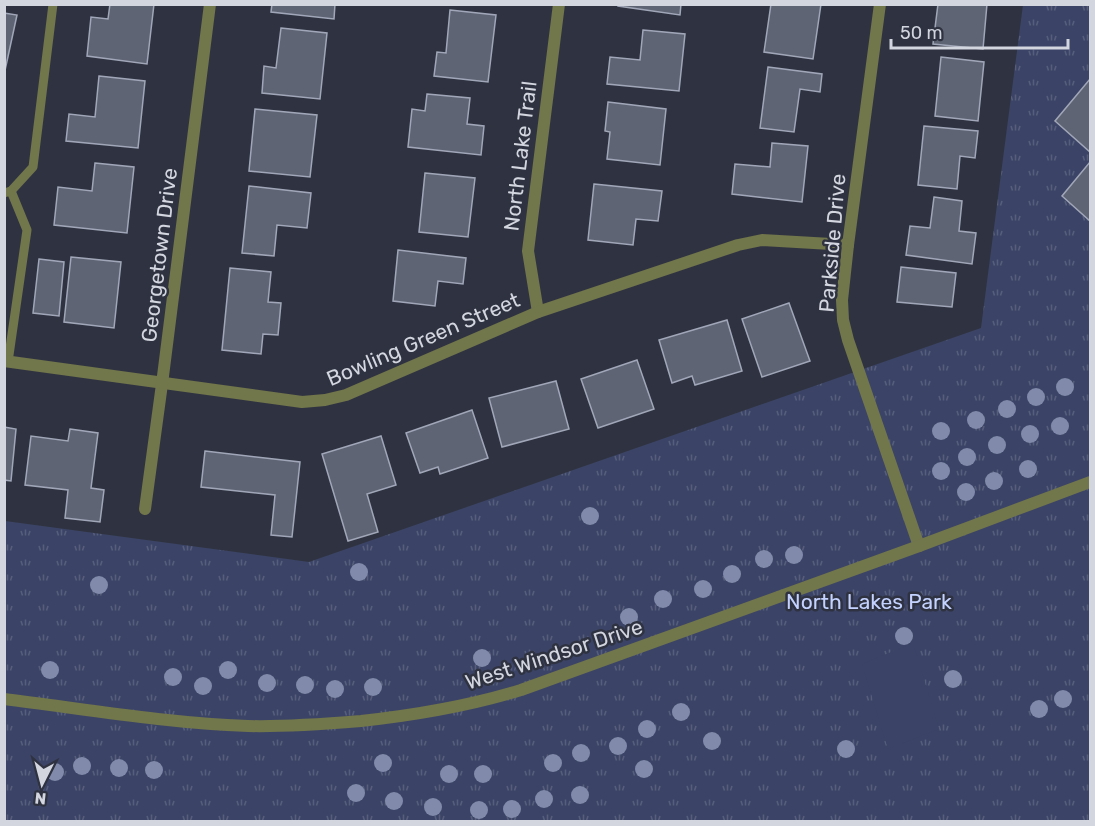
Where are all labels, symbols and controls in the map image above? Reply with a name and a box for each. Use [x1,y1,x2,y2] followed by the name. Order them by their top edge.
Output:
[891,12,1068,50] scale bar
[900,22,943,44] text: 50 m
[498,80,542,232] street label: North Lake Trail
[136,166,182,344] street label: Georgetown Drive
[813,173,851,313] street label: Parkside Drive
[323,287,523,391] street label: Bowling Green Street
[786,589,952,614] park label: North Lakes Park
[462,614,646,694] street label: West Windsor Drive
[12,754,72,814] north arrow
[34,788,47,808] text: N

